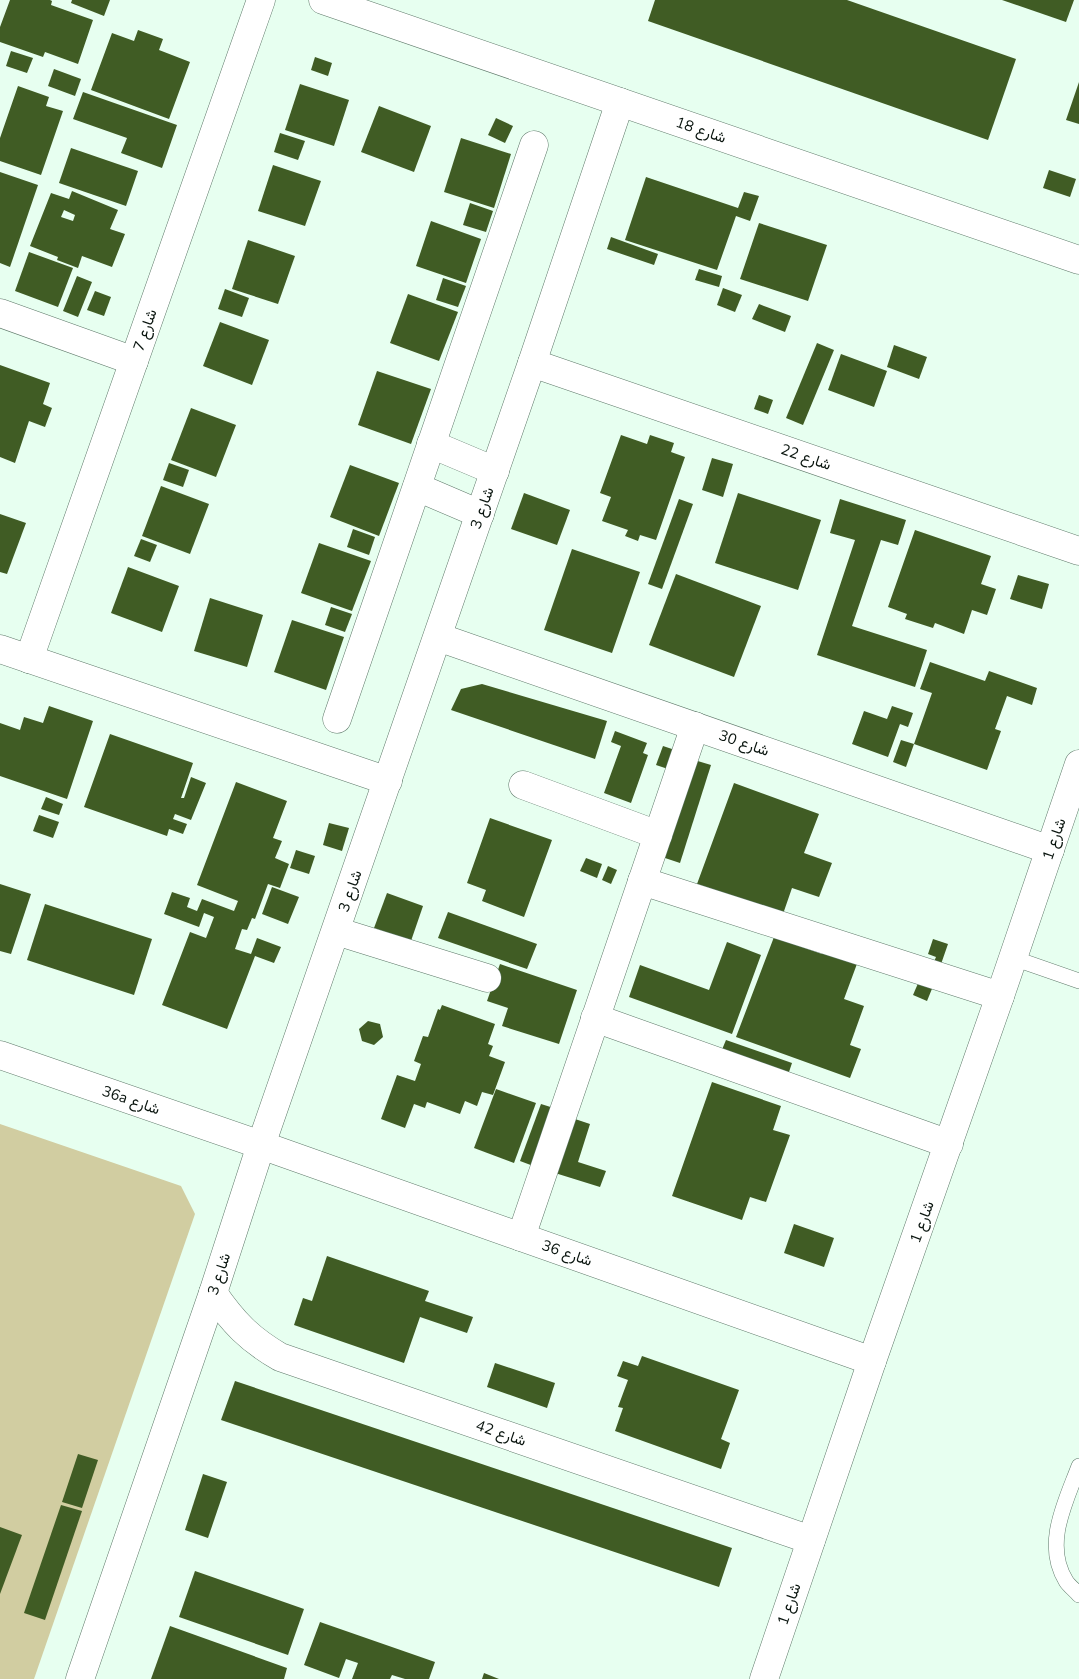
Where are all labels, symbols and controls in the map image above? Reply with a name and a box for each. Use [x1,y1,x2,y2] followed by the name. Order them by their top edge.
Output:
[673,112,729,149] street label: شارع 18
[129,306,162,354] street label: شارع 7
[778,439,834,476] street label: شارع 22
[466,484,499,532] street label: شارع 3
[716,725,772,762] street label: شارع 30
[1038,815,1071,863] street label: شارع 1
[334,867,367,915] street label: شارع 3
[99,1081,163,1120] street label: 36a شارع
[905,1198,940,1246] street label: شارع 1
[539,1235,595,1272] street label: شارع 36
[203,1250,236,1298] street label: شارع 3
[473,1415,529,1452] street label: شارع 42
[773,1580,806,1628] street label: شارع 1

